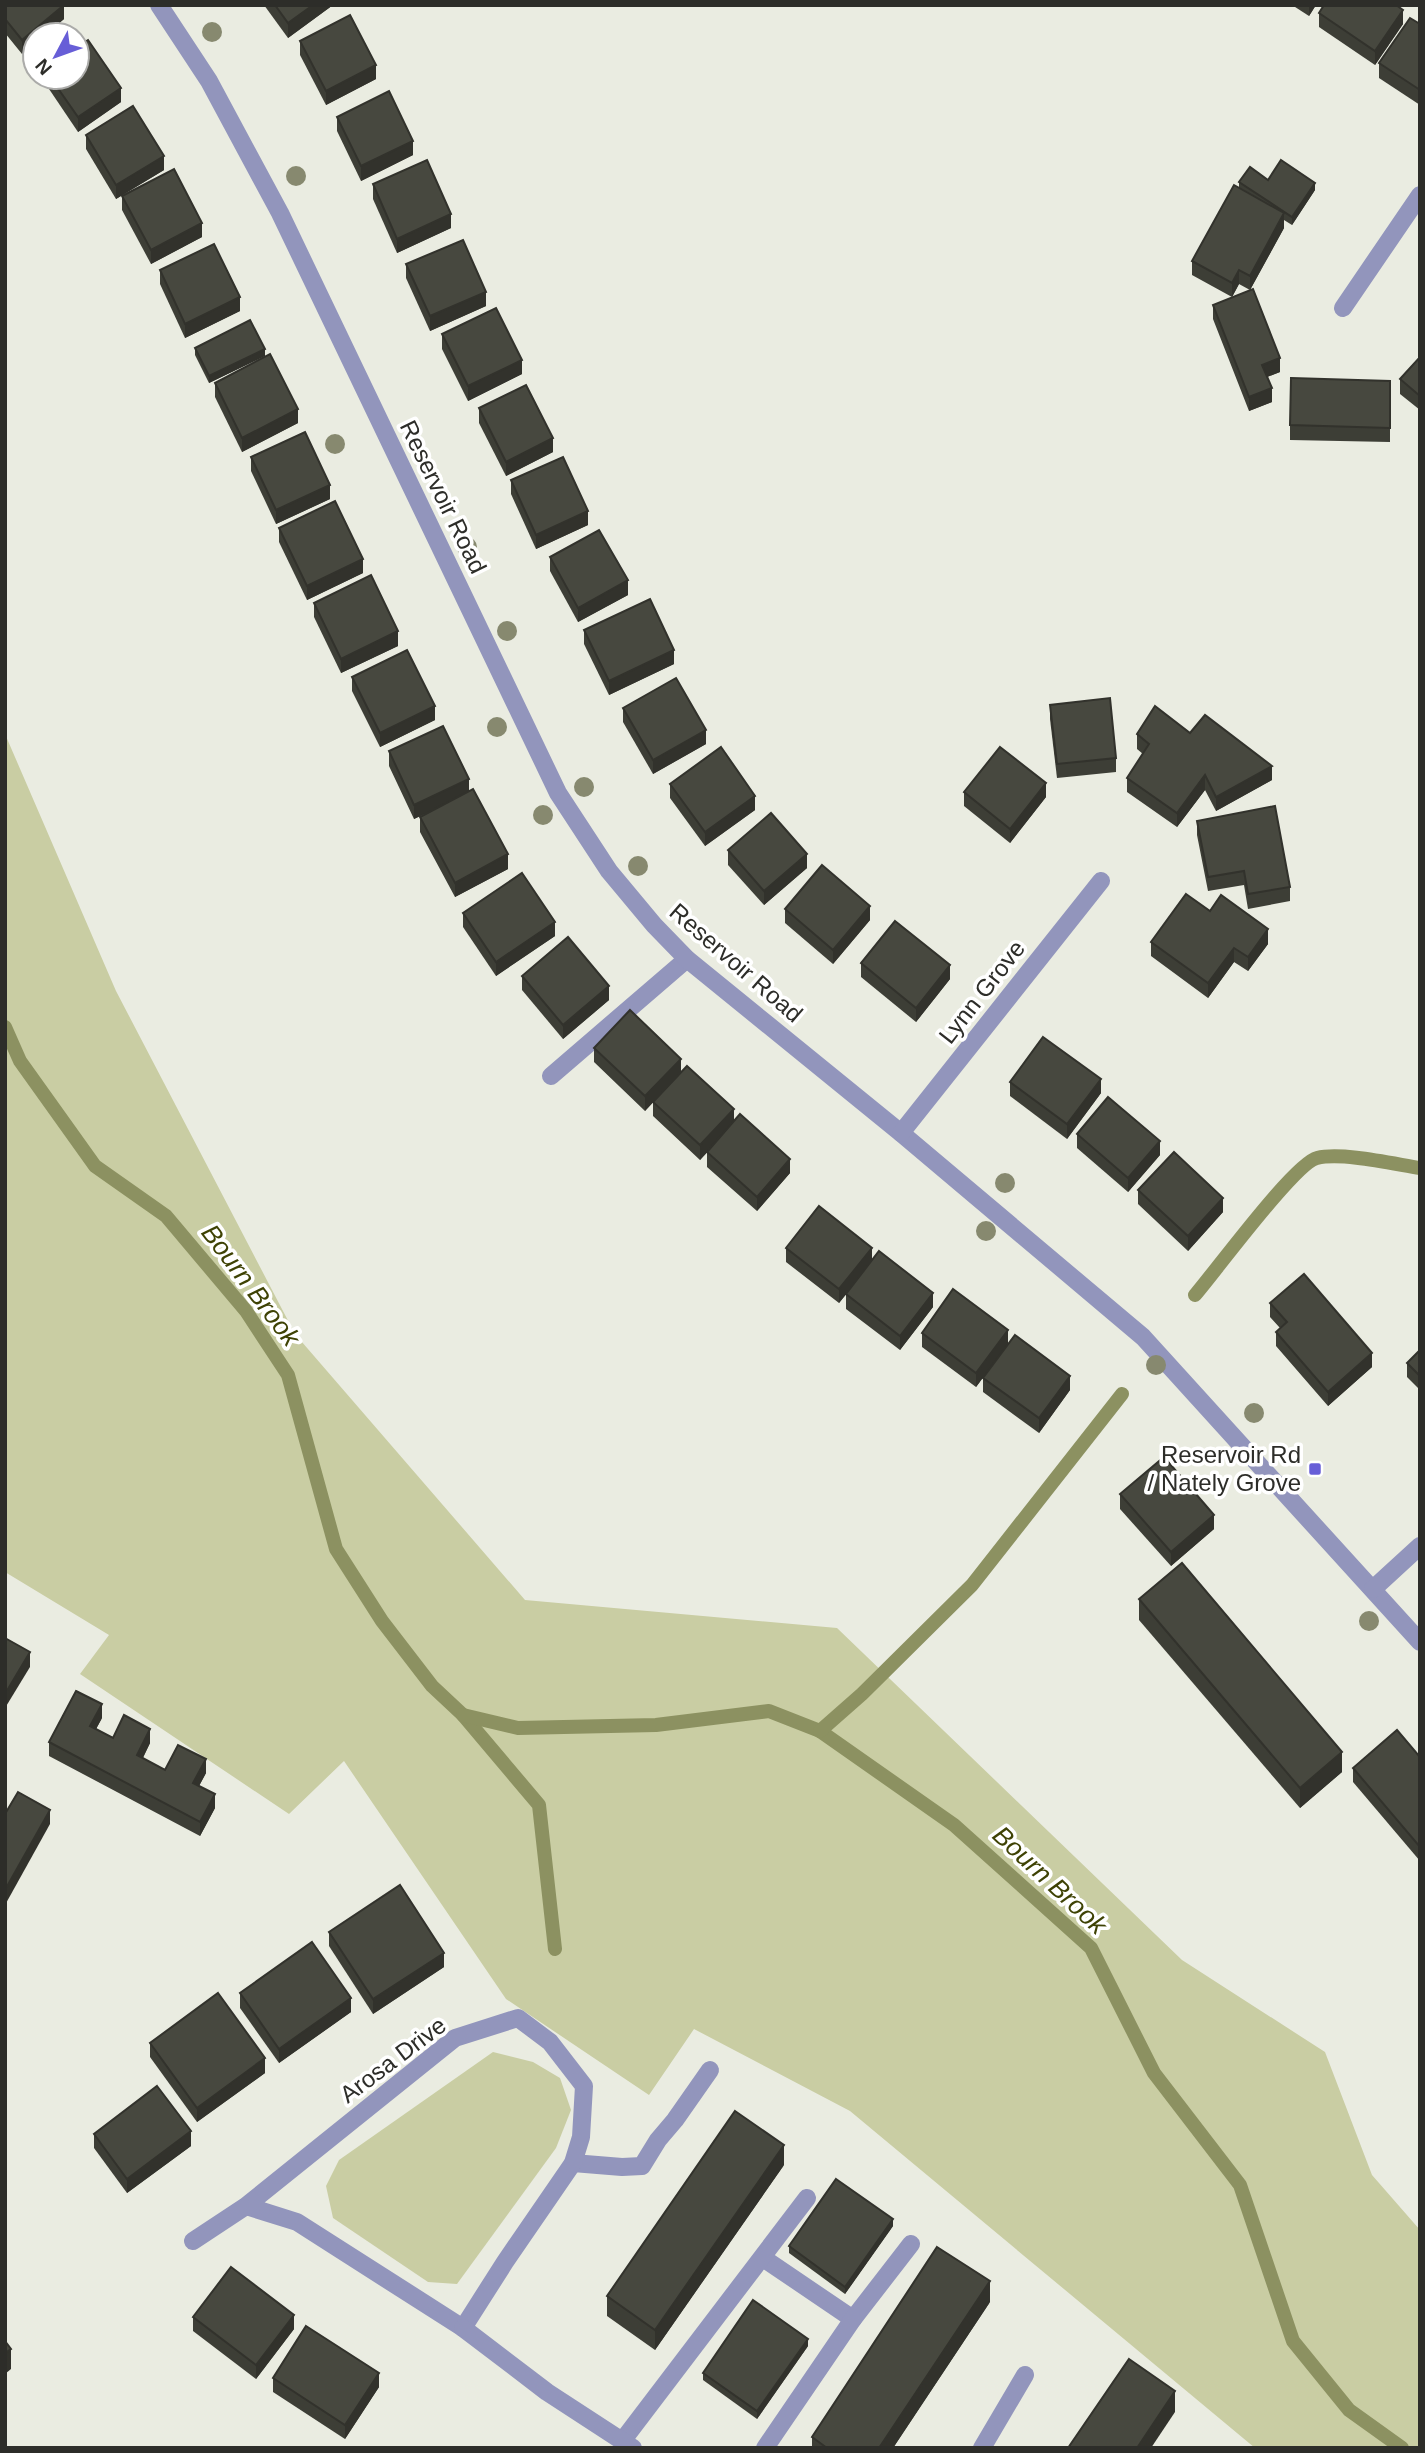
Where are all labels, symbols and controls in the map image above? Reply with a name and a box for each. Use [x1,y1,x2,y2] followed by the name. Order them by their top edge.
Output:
[21,21,91,91] north arrow
[31,55,56,79] text: N
[395,416,492,578] street label: Reservoir Road
[665,898,808,1028] street label: Reservoir Road
[933,935,1030,1049] street label: Lynn Grove
[196,1218,308,1353] water label: Bourn Brook
[1148,1441,1301,1496] place label: Reservoir Rd / Nately Grove
[1307,1461,1323,1477] marker: Reservoir Rd / Nately Grove
[987,1820,1115,1942] water label: Bourn Brook
[335,2011,451,2108] street label: Arosa Drive

